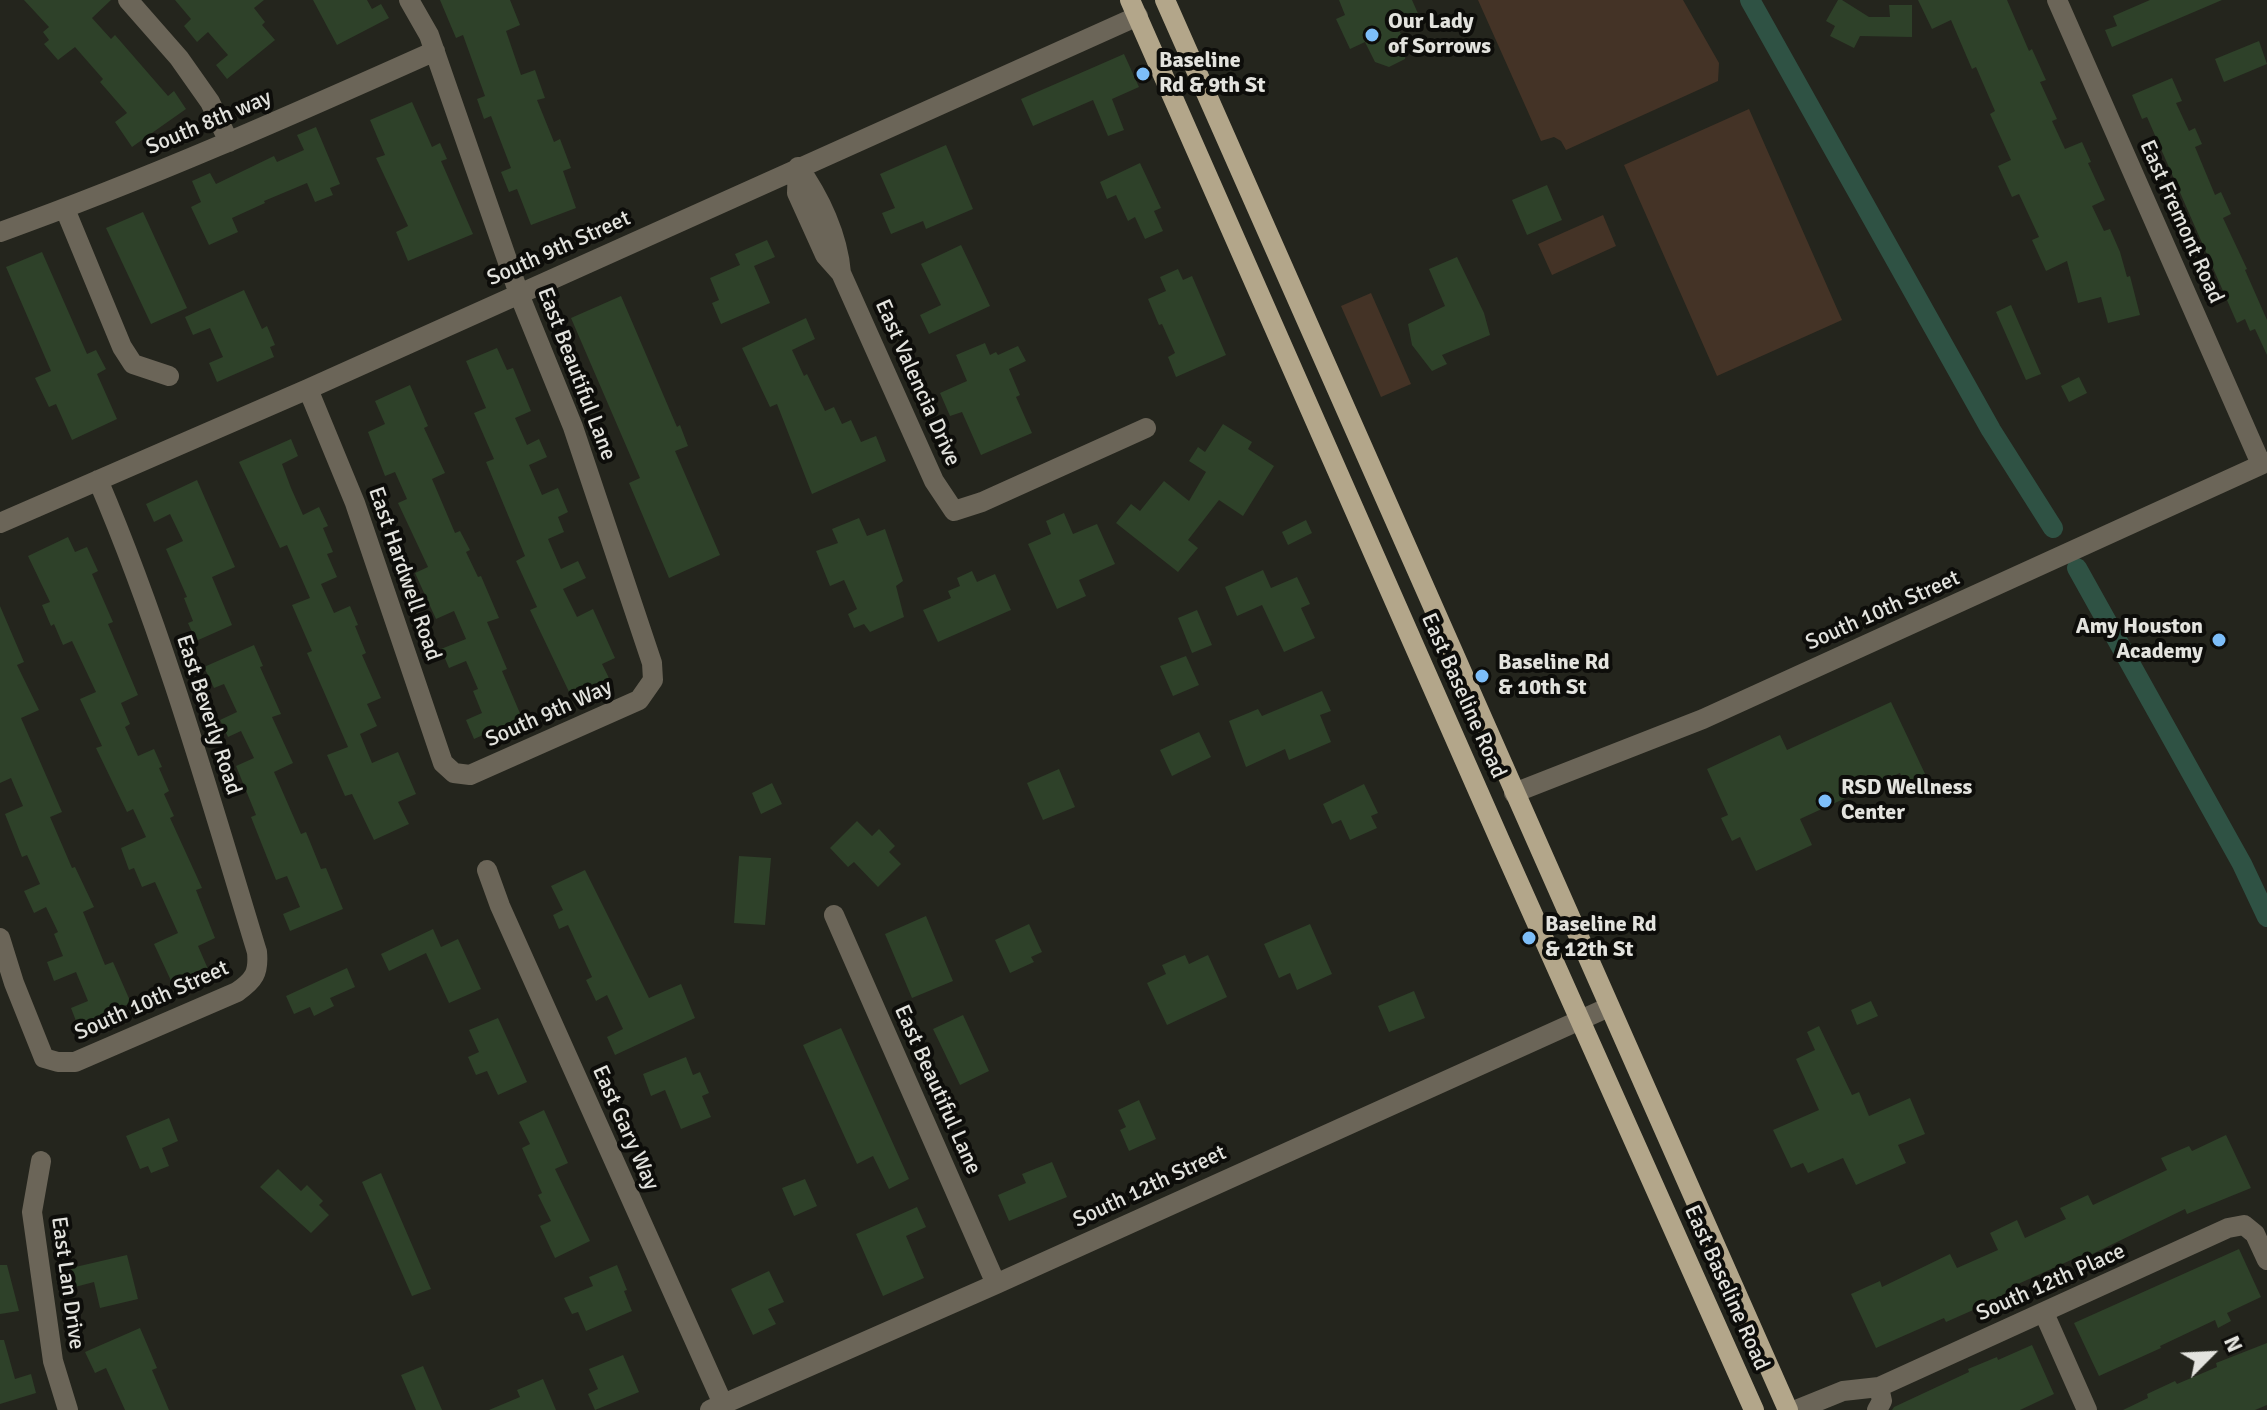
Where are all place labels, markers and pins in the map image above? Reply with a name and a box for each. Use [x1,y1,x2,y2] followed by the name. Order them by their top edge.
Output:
[1388,9,1491,60] place label: Our Lady of Sorrows
[1363,26,1381,44] marker: Our Lady of Sorrows
[1159,48,1266,100] place label: Baseline Rd & 9th St
[1134,65,1152,83] marker: Baseline Rd & 9th St
[2076,614,2203,666] place label: Amy Houston Academy
[2210,631,2228,649] marker: Amy Houston Academy
[1498,650,1610,702] place label: Baseline Rd & 10th St
[1473,667,1491,685] marker: Baseline Rd & 10th St
[1841,775,1972,826] place label: RSD Wellness Center
[1816,792,1834,810] marker: RSD Wellness Center
[1545,912,1657,964] place label: Baseline Rd & 12th St
[1520,929,1538,947] marker: Baseline Rd & 12th St

